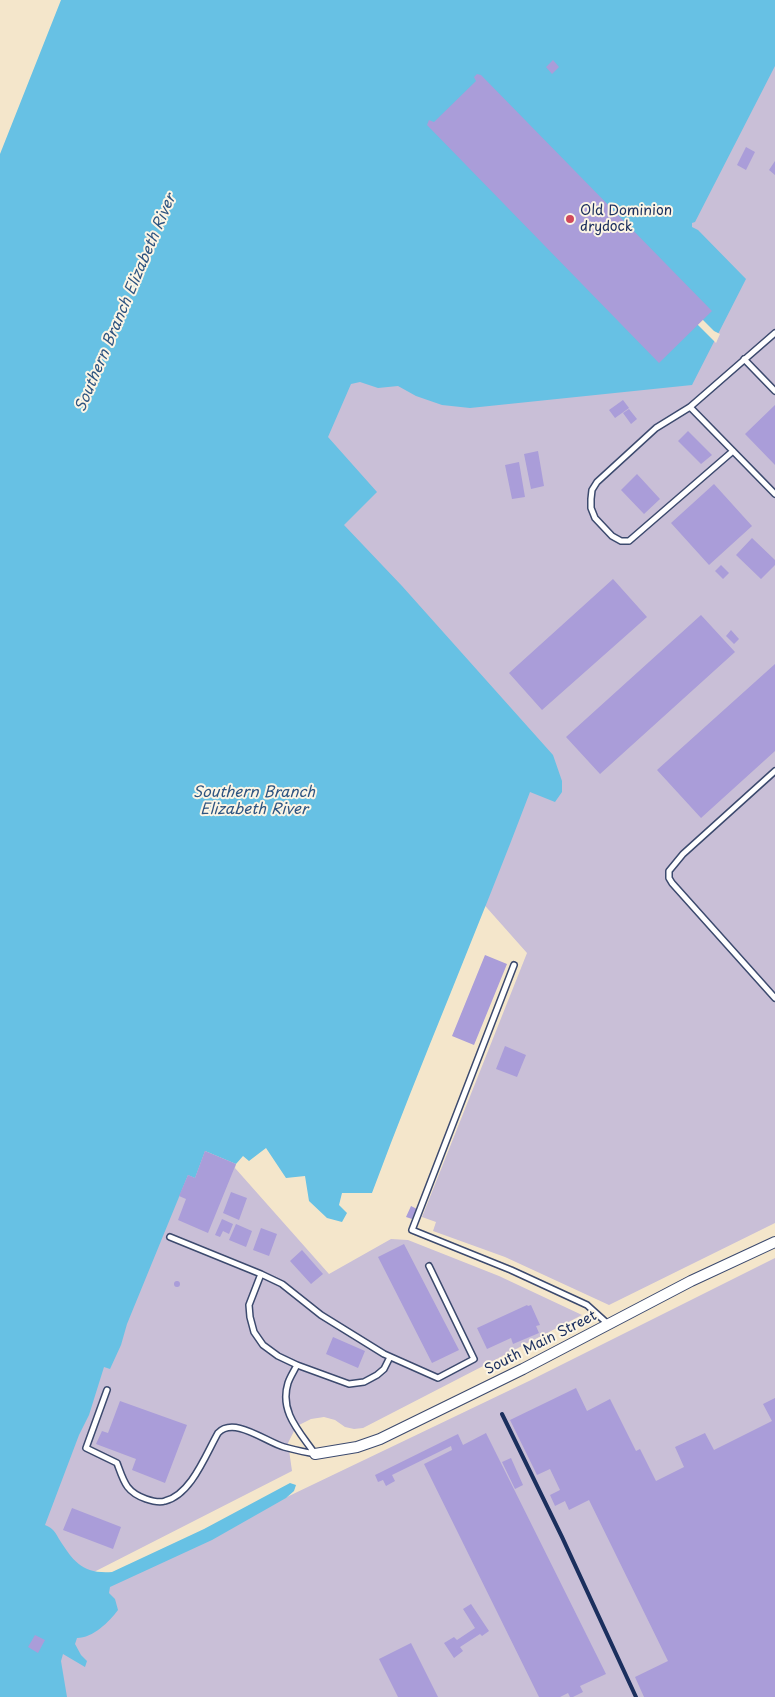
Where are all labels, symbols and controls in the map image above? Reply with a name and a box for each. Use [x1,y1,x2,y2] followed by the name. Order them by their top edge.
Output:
[72,192,180,414] water label: Southern Branch Elizabeth River
[580,203,672,236] place label: Old Dominion drydock
[564,213,576,225] marker: Old Dominion drydock
[193,784,315,819] water label: Southern Branch Elizabeth River
[482,1308,600,1378] street label: South Main Street

